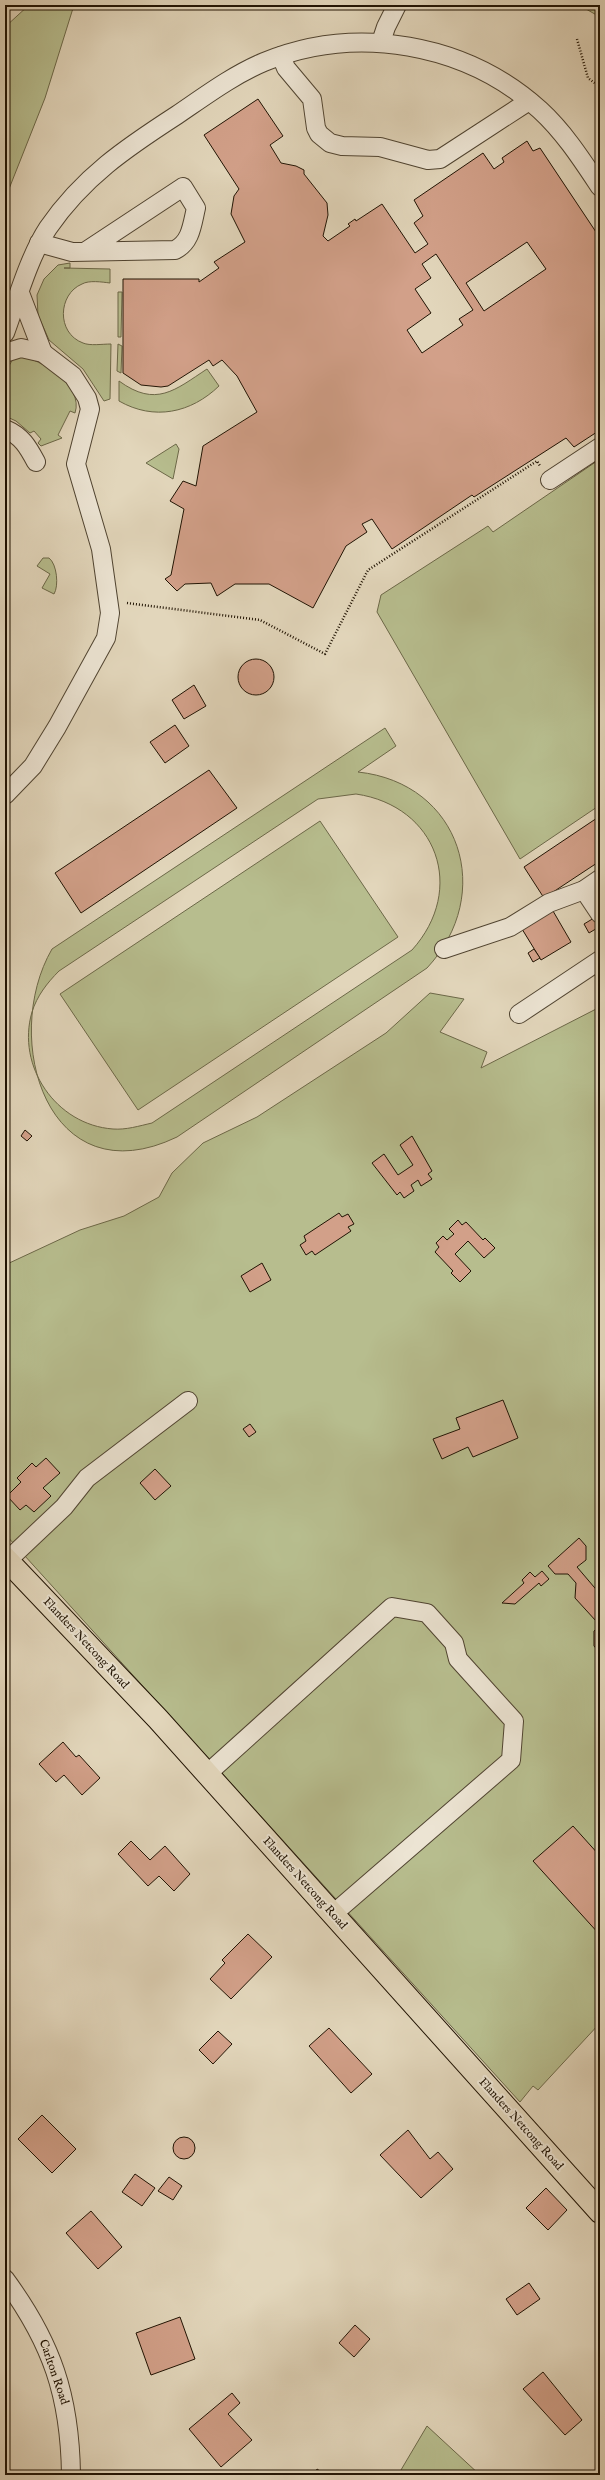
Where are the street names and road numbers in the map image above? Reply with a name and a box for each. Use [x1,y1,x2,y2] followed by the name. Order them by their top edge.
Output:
[40,1594,133,1692] street label: Flanders Netcong Road
[259,1834,351,1933] street label: Flanders Netcong Road
[475,2075,567,2174] street label: Flanders Netcong Road
[36,2337,72,2407] street label: Carlton Road

